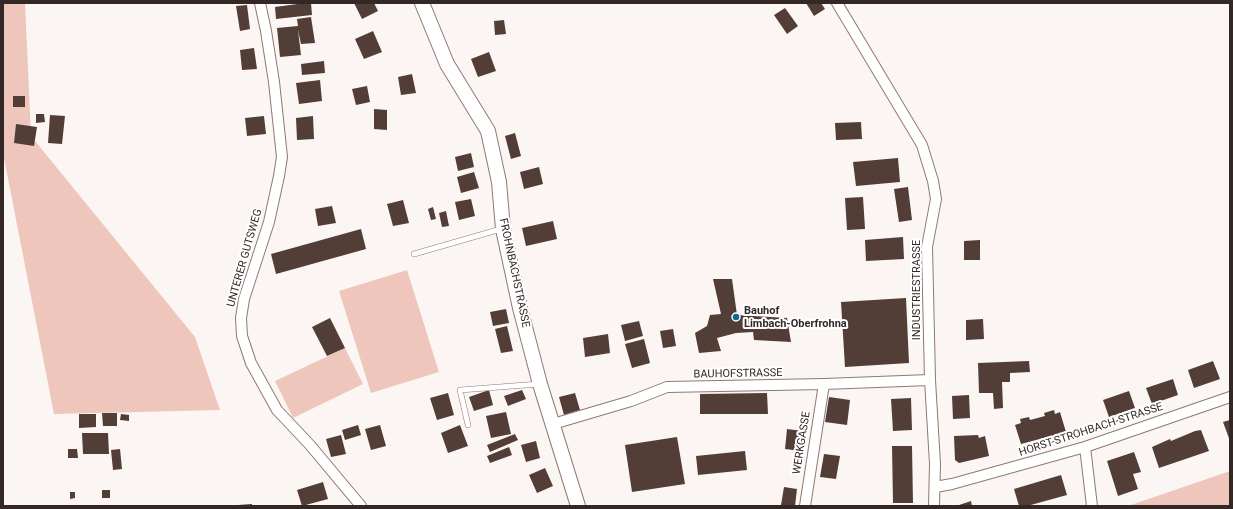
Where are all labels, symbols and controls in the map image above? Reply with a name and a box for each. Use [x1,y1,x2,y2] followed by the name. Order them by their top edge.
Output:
[225,207,265,309] street label: UNTERER GUTSWEG
[496,217,532,329] street label: FROHNBACHSTRASSE
[910,240,924,340] street label: INDUSTRIESTRASSE
[744,304,847,330] place label: Bauhof Limbach-Oberfrohna
[731,312,741,322] marker: Bauhof Limbach-Oberfrohna
[693,367,783,381] street label: BAUHOFSTRASSE
[1017,400,1165,460] street label: HORST-STROHBACH-STRASSE
[791,411,813,475] street label: WERKGASSE

